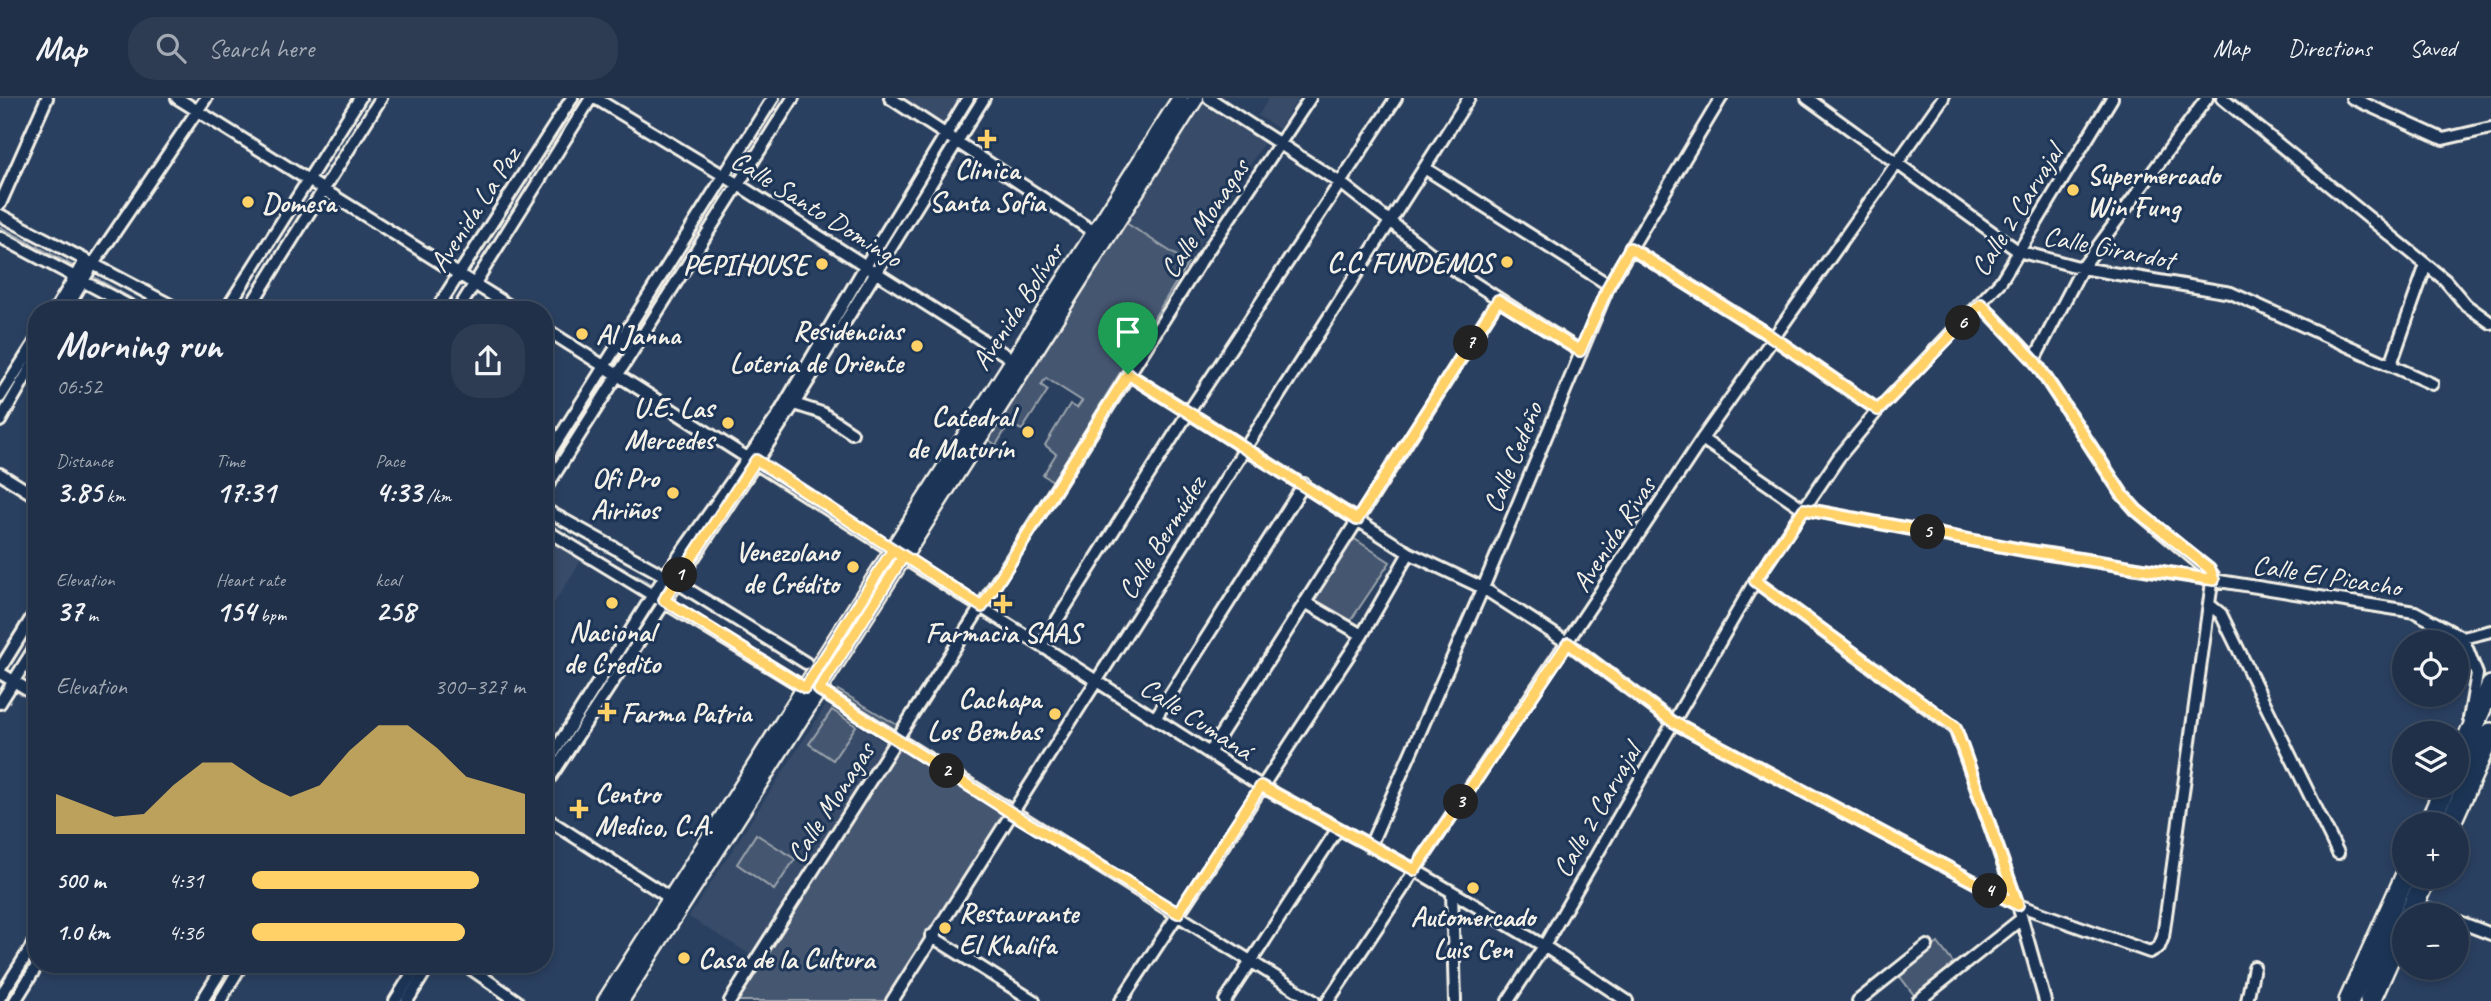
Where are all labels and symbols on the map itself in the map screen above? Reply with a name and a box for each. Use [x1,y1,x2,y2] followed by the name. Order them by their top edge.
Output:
[977,129,997,149] marker: Clinica Santa Sofia
[1962,134,2073,282] street label: Calle 2 Carvajal
[421,138,529,278] street label: Avenida La Paz
[725,142,911,276] street label: Calle Santo Domingo
[1152,150,1258,285] street label: Calle Monagas
[929,152,1047,219] place label: Clinica Santa Sofia
[2087,157,2223,224] place label: Supermercado Win Fung
[2065,182,2081,198] marker: Supermercado Win Fung
[262,185,338,220] place label: Domesa
[240,194,256,210] marker: Domesa
[2041,218,2181,278] street label: Calle Girardot
[963,234,1073,377] street label: Avenida Bolívar
[1327,245,1497,280] place label: C.C. FUNDEMOS
[683,247,812,282] place label: PEPIHOUSE
[1499,254,1515,270] marker: C.C. FUNDEMOS
[814,256,830,272] marker: PEPIHOUSE
[1098,302,1158,374] pin
[1946,306,1980,341] pin: 6
[730,313,906,380] place label: Residencias Lotería de Oriente
[596,317,683,352] place label: Al Janna
[574,326,590,342] marker: Al Janna
[1454,326,1488,360] pin: 7
[909,338,925,354] marker: Residencias Lotería de Oriente
[624,390,717,457] place label: U.E. Las Mercedes
[1475,395,1551,518] street label: Calle Cedeño
[907,399,1020,466] place label: Catedral de Maturín
[720,415,736,431] marker: U.E. Las Mercedes
[1020,424,1036,440] marker: Catedral de Maturín
[591,460,662,527] place label: Ofi Pro Airiños
[1110,467,1214,606] street label: Calle Bermúdez
[1563,468,1665,598] street label: Avenida Rivas
[665,485,681,501] marker: Ofi Pro Airiños
[1910,514,1946,550] pin: 5
[735,534,842,601] place label: Venezolano de Crédito
[2250,546,2407,605] street label: Calle El Picacho
[662,558,698,592] pin: 1
[845,559,861,575] marker: Venezolano de Crédito
[604,595,620,611] marker: Nacional de Credito
[995,596,1011,612] marker: Farmacia SAAS
[564,614,662,681] place label: Nacional de Credito
[925,615,1085,650] place label: Farmacia SAAS
[1134,669,1262,769] street label: Calle Cumaná
[927,681,1044,748] place label: Cachapa Los Bembas
[621,695,754,730] place label: Farma Patria
[599,704,615,720] marker: Farma Patria
[1047,706,1063,722] marker: Cachapa Los Bembas
[779,733,884,869] street label: Calle Monagas
[1544,733,1651,883] street label: Calle 2 Carvajal
[930,754,964,788] pin: 2
[595,776,713,843] place label: Centro Medico, C.A.
[1444,784,1478,820] pin: 3
[569,799,589,819] marker: Centro Medico, C.A.
[1972,874,2008,908] pin: 4
[1465,880,1481,896] marker: Automercado Luis Cen
[959,895,1081,962] place label: Restaurante El Khalifa
[1411,899,1538,966] place label: Automercado Luis Cen
[937,920,953,936] marker: Restaurante El Khalifa
[698,941,877,976] place label: Casa de la Cultura
[676,950,692,966] marker: Casa de la Cultura

